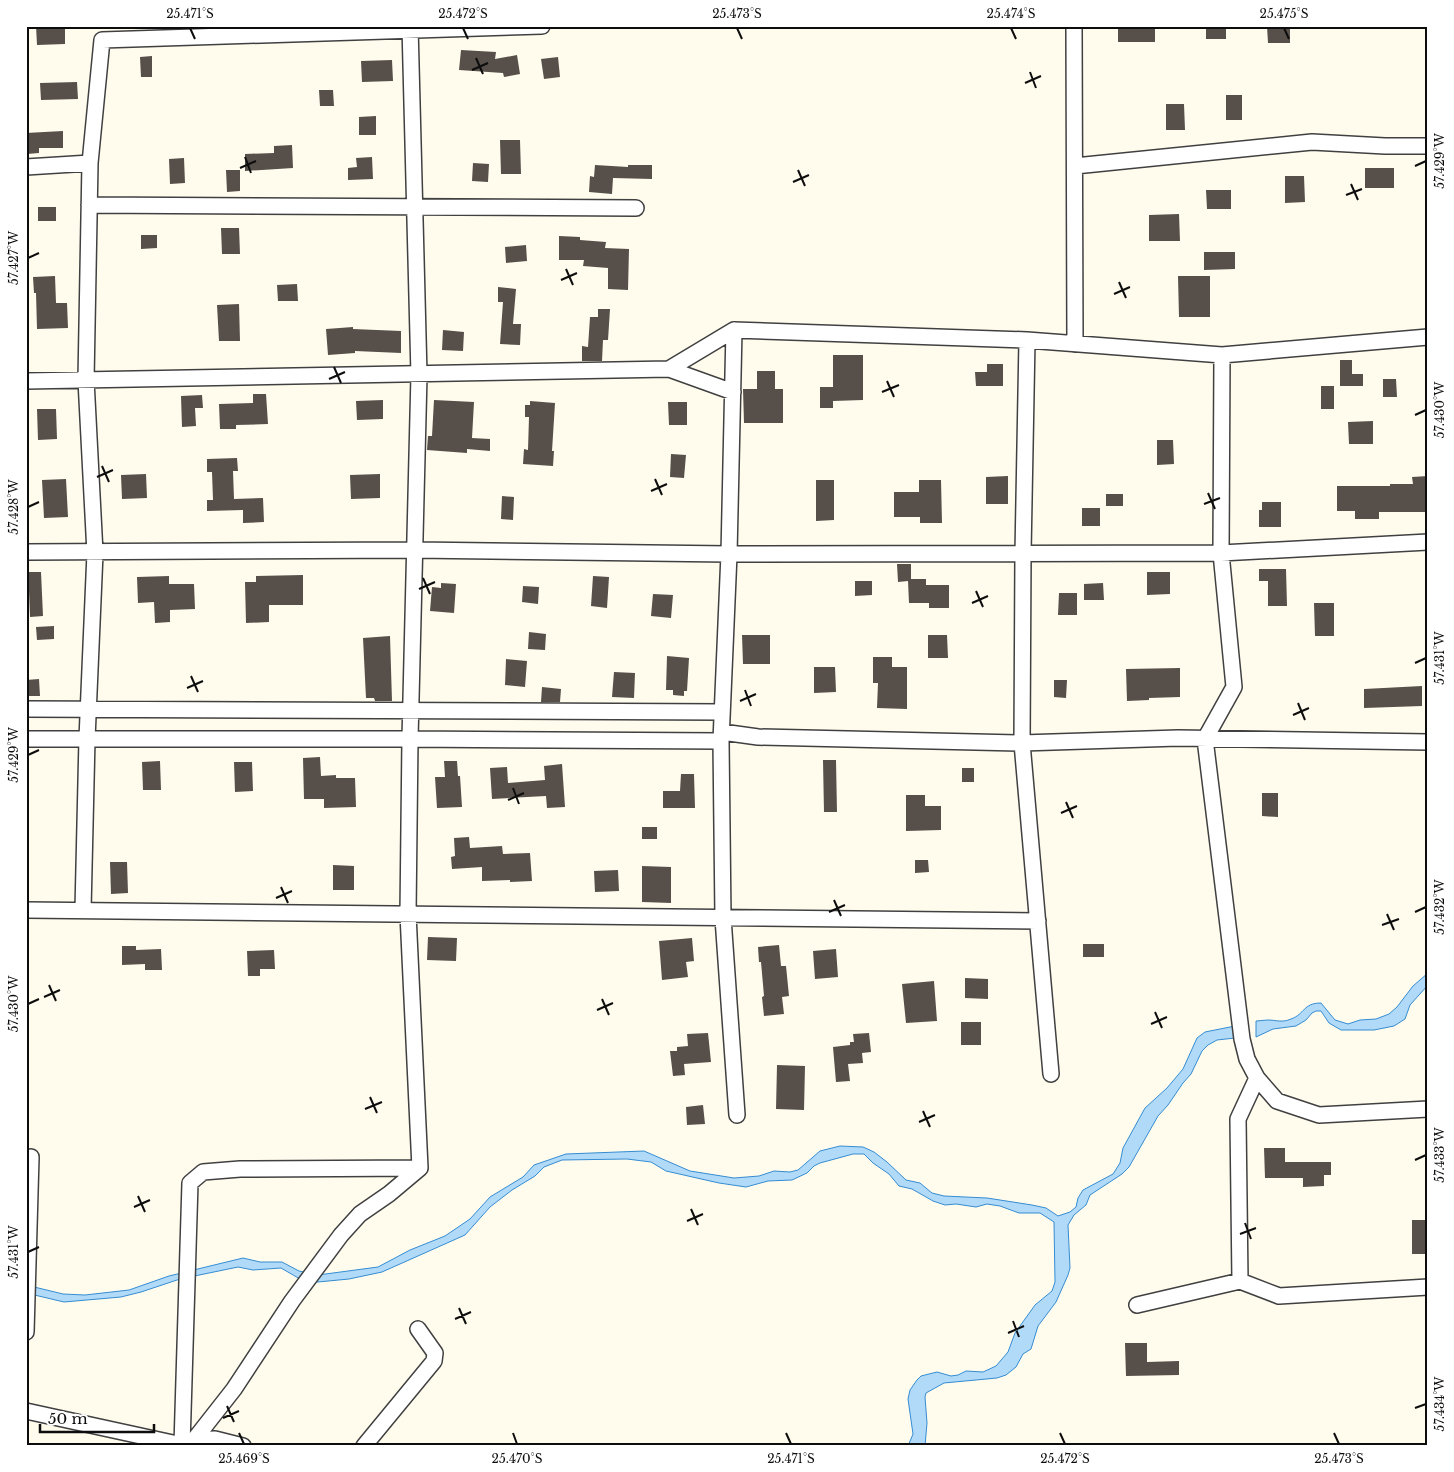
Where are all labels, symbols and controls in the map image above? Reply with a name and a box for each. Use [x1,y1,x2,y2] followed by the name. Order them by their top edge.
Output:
[166,6,214,21] text: 25.471°S
[438,6,488,21] text: 25.472°S
[712,6,762,21] text: 25.473°S
[987,6,1036,21] text: 25.474°S
[1260,6,1309,21] text: 25.475°S
[1432,132,1447,189] text: 57.429°W
[6,230,21,285] text: 57.427°W
[1432,381,1447,438] text: 57.430°W
[6,478,21,535] text: 57.428°W
[1432,630,1447,685] text: 57.431°W
[6,726,21,783] text: 57.429°W
[1432,878,1447,935] text: 57.432°W
[6,975,21,1032] text: 57.430°W
[1432,1126,1447,1183] text: 57.433°W
[6,1224,21,1279] text: 57.431°W
[1432,1376,1447,1431] text: 57.434°W
[40,1402,154,1434] scale bar
[48,1409,88,1428] text: 50 m
[218,1451,270,1466] text: 25.469°S
[492,1451,543,1466] text: 25.470°S
[767,1451,815,1466] text: 25.471°S
[1040,1451,1090,1466] text: 25.472°S
[1314,1451,1364,1466] text: 25.473°S

